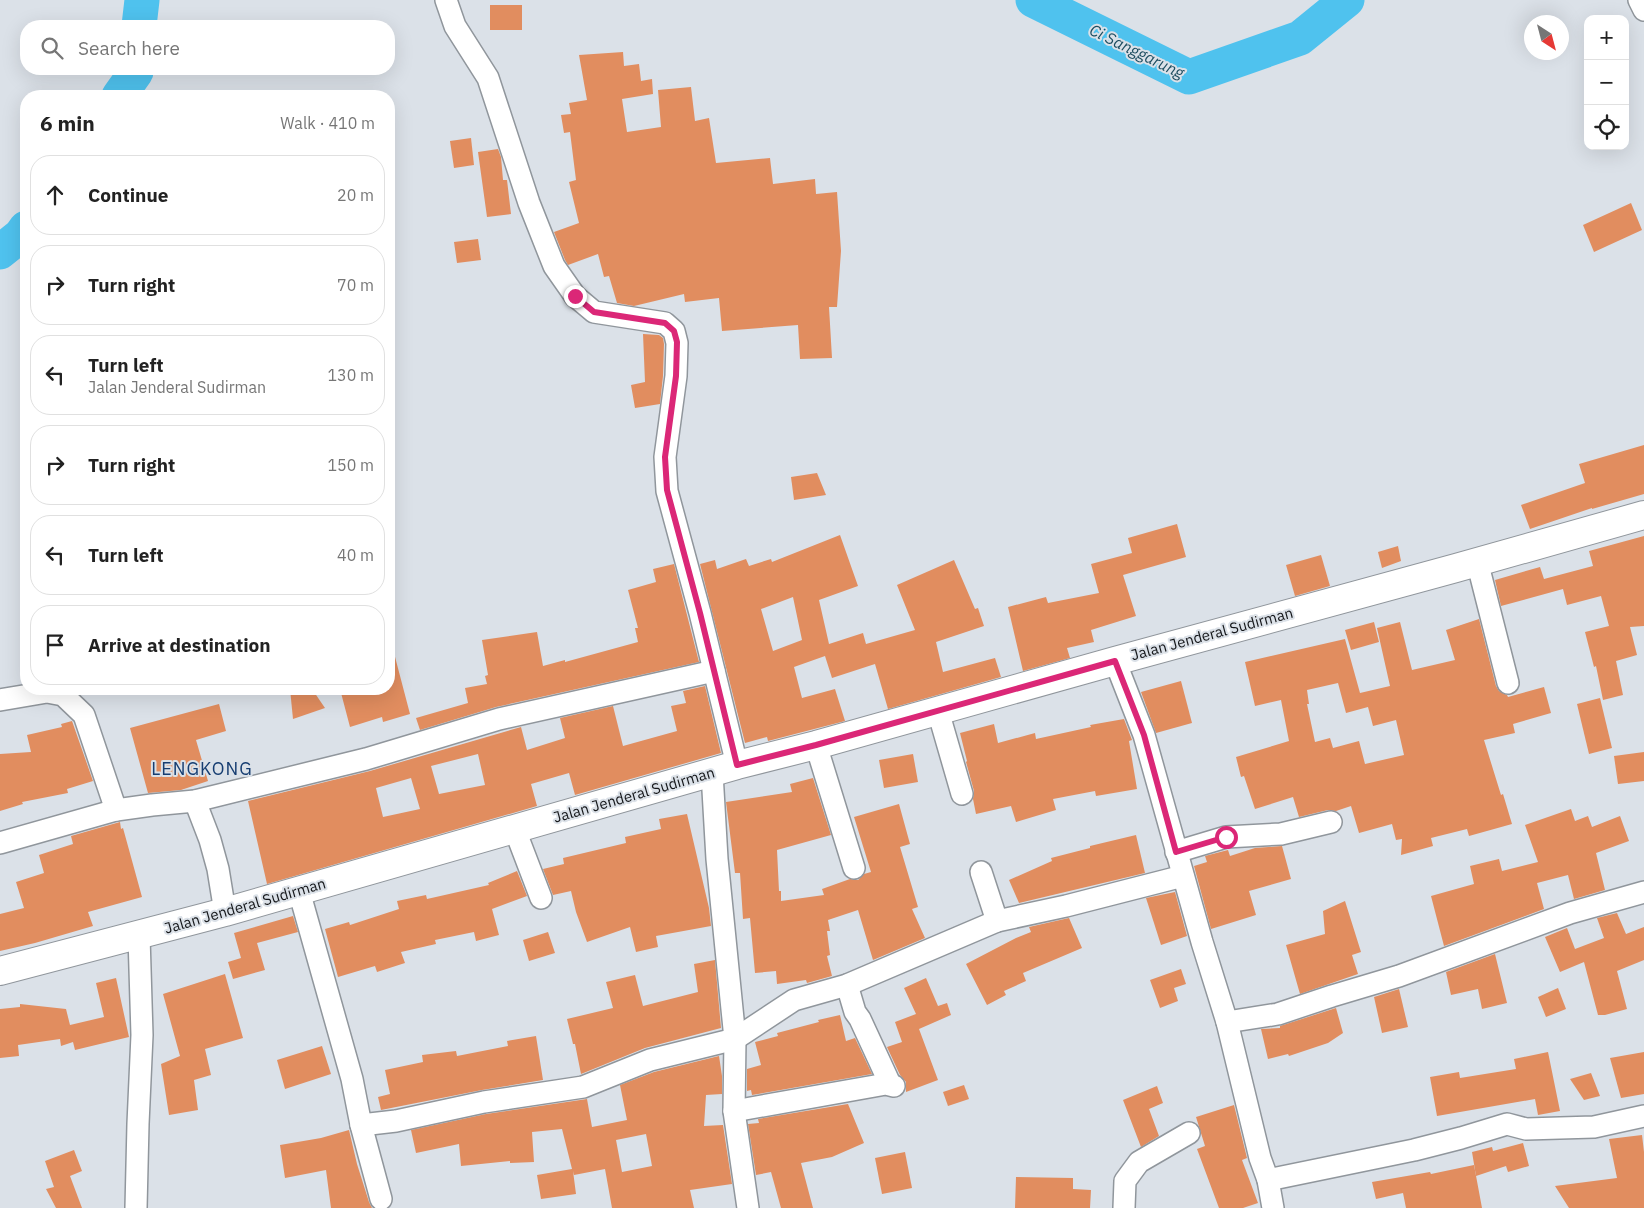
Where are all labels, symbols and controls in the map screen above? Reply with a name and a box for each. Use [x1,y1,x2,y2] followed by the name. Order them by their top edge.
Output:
[1524,15,1569,60] north arrow
[1584,15,1629,150] map controls
[1584,15,1629,60] button: +
[1086,19,1188,83] water label: Ci Sanggarung
[20,20,395,75] search box
[38,34,66,62] icon: search
[78,36,180,60] text: Search here
[1584,60,1629,105] button: −
[1584,105,1629,150] button: locate
[40,109,95,137] text: 6 min
[280,113,375,133] text: Walk · 410 m
[41,181,69,209] icon: ahead
[88,183,168,207] text: Continue
[337,185,374,205] text: 20 m
[41,271,69,299] icon: right
[88,273,175,297] text: Turn right
[337,275,374,295] text: 70 m
[564,285,587,308] route end
[88,353,164,377] text: Turn left
[41,361,69,389] icon: left
[327,365,374,385] text: 130 m
[88,377,266,397] text: Jalan Jenderal Sudirman
[41,451,69,479] icon: right
[88,453,175,477] text: Turn right
[327,455,374,475] text: 150 m
[41,541,69,569] icon: left
[88,543,164,567] text: Turn left
[337,545,374,565] text: 40 m
[1129,603,1295,664] street label: Jalan Jenderal Sudirman
[41,631,69,659] icon: arrive
[88,633,271,657] text: Arrive at destination
[151,757,253,780] district label: LENGKONG
[551,762,717,827] street label: Jalan Jenderal Sudirman
[1215,826,1238,849] route start
[162,873,328,938] street label: Jalan Jenderal Sudirman

